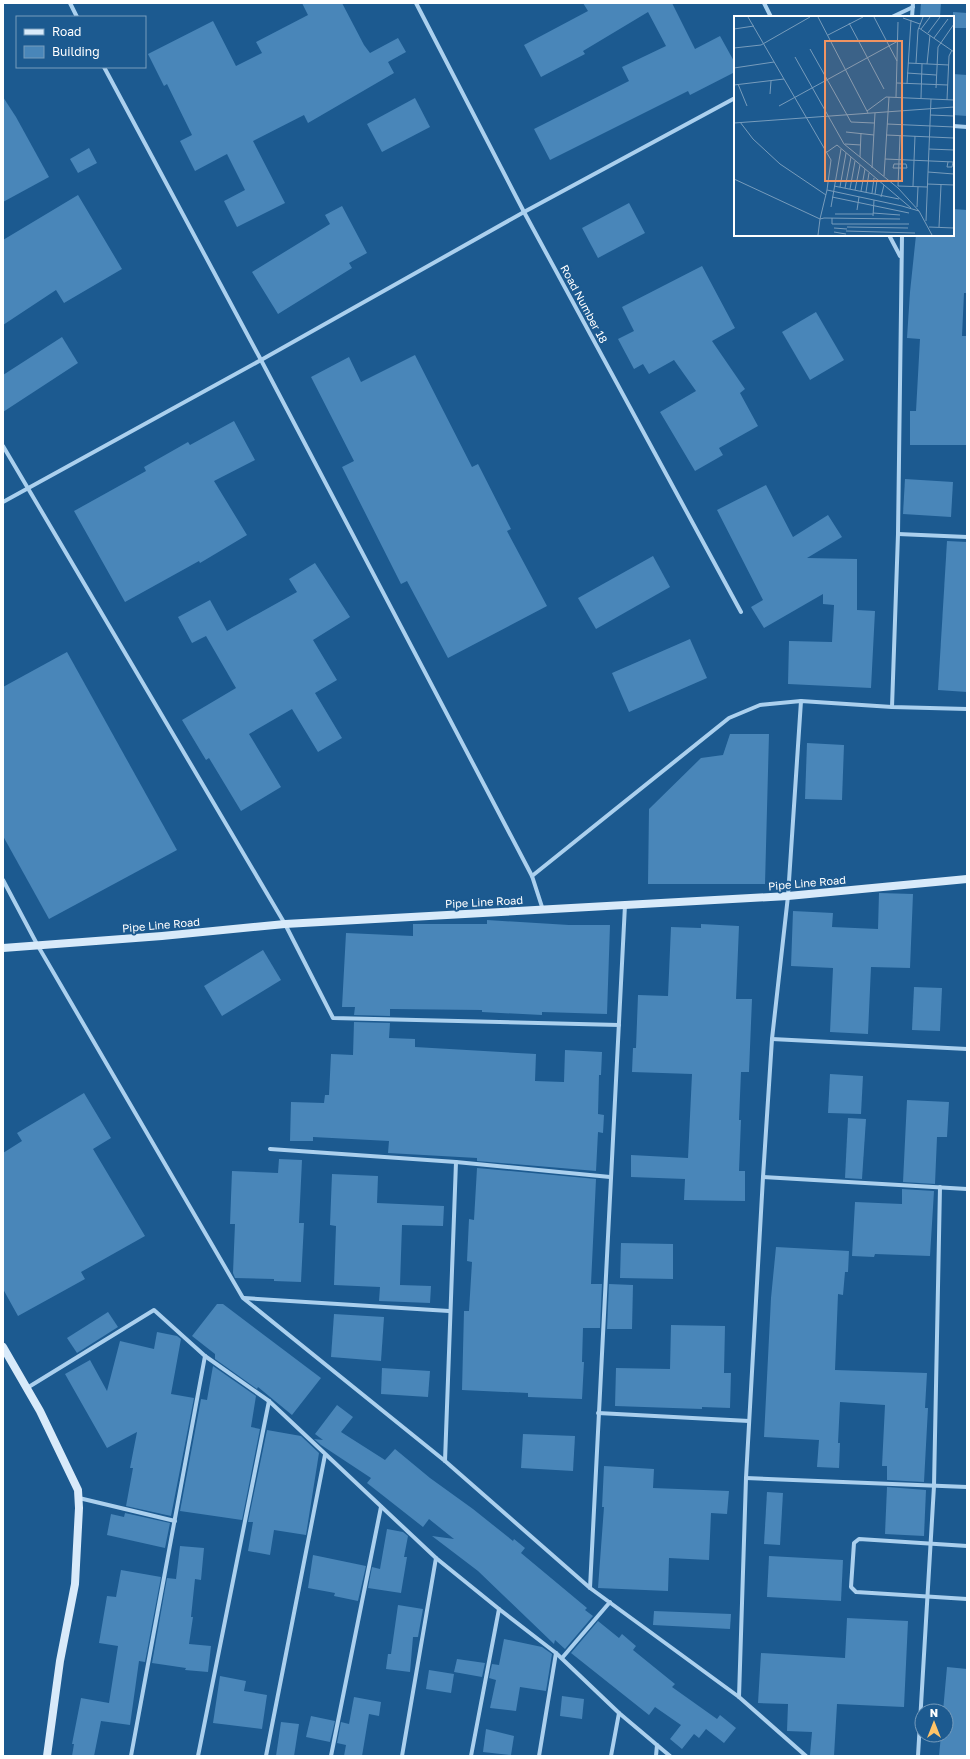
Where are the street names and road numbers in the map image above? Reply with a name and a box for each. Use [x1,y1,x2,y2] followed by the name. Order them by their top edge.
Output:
[558,262,611,345] street label: Road Number 18
[767,873,846,892] street label: Pipe Line Road
[445,893,523,910] street label: Pipe Line Road
[121,915,200,934] street label: Pipe Line Road

